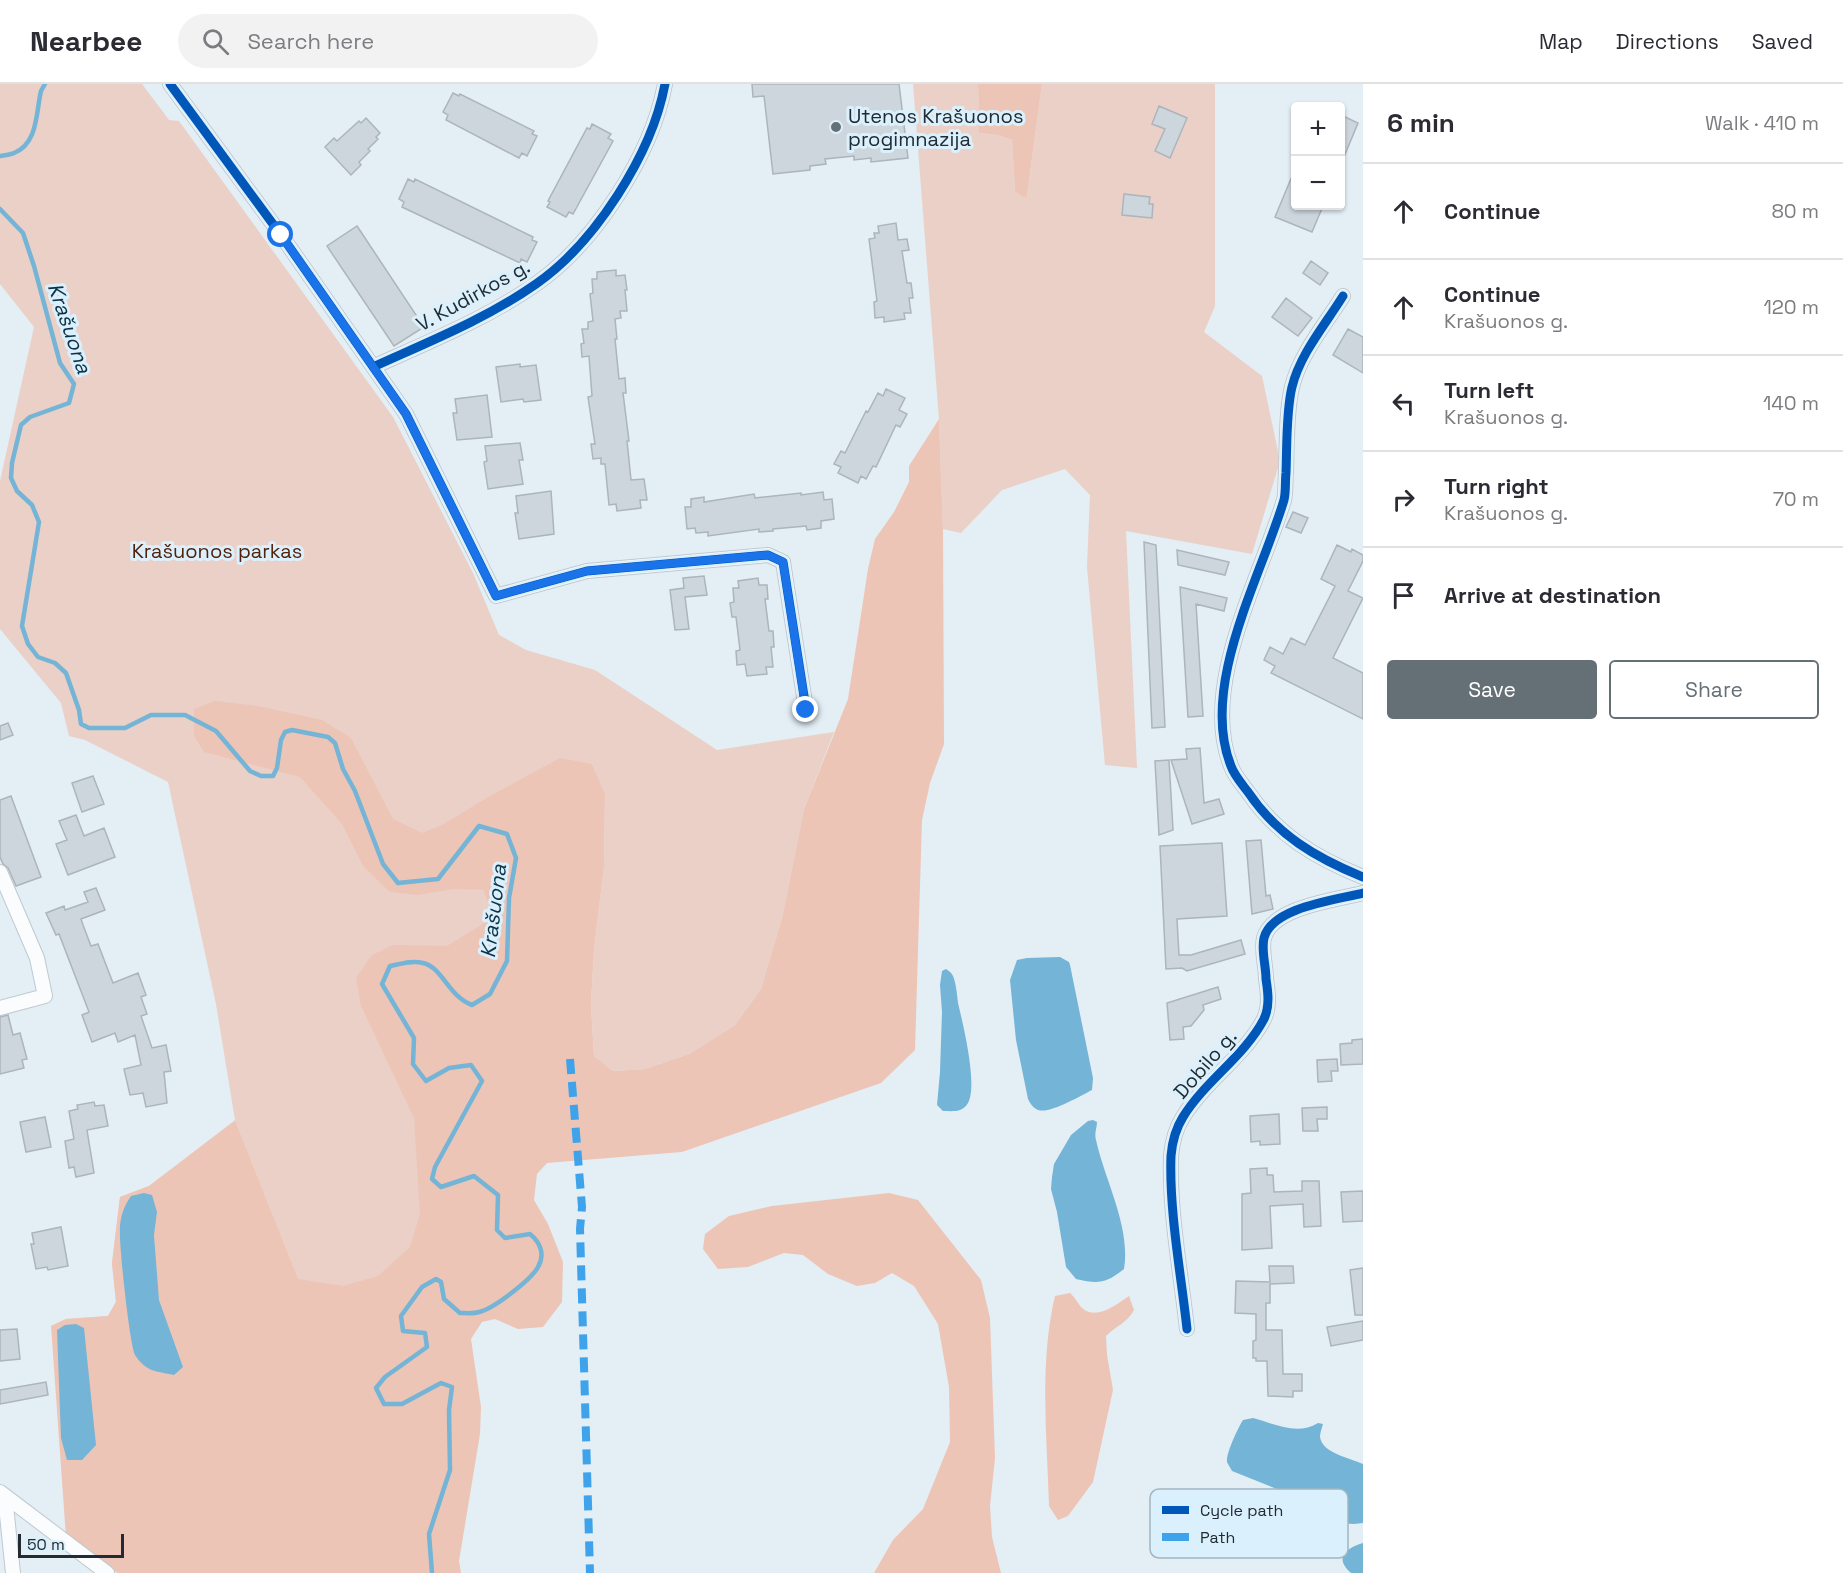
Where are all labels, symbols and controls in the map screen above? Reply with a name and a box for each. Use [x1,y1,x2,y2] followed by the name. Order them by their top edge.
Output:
[178,14,598,68] search box
[30,23,142,59] text: Nearbee
[199,25,232,58] icon: search
[247,27,374,55] text: Search here
[1539,28,1583,55] text: Map
[1616,28,1719,55] text: Directions
[1752,28,1813,55] text: Saved
[1291,102,1345,210] map controls
[1291,102,1345,156] button: +
[848,103,1023,152] place label: Utenos Krašuonos progimnazija
[1387,106,1455,140] text: 6 min
[1705,110,1819,136] text: Walk · 410 m
[829,120,843,134] marker: Utenos Krašuonos progimnazija
[1291,156,1345,210] button: −
[1387,195,1420,228] icon: ahead
[1444,197,1540,225] text: Continue
[1771,198,1819,224] text: 80 m
[267,221,293,247] route start
[412,253,534,337] street label: V. Kudirkos g.
[42,279,98,378] water label: Krašuona
[1444,280,1540,308] text: Continue
[1387,291,1420,324] icon: ahead
[1763,294,1819,320] text: 120 m
[1444,308,1568,334] text: Krašuonos g.
[1444,376,1534,404] text: Turn left
[1387,387,1420,420] icon: left
[1763,390,1819,416] text: 140 m
[1444,404,1568,430] text: Krašuonos g.
[1444,472,1549,500] text: Turn right
[1387,483,1420,516] icon: right
[1773,486,1819,512] text: 70 m
[1444,500,1568,526] text: Krašuonos g.
[132,538,302,564] park label: Krašuonos parkas
[1387,579,1420,612] icon: arrive
[1444,581,1661,609] text: Arrive at destination
[1387,660,1597,719] button: Save
[1609,660,1819,719] button: Share
[792,696,818,722] route end
[474,862,512,959] water label: Krašuona
[1168,1024,1242,1104] street label: Dobilo g.
[1150,1489,1348,1558] legend
[1200,1500,1283,1521] text: Cycle path
[1200,1527,1235,1548] text: Path
[18,1531,124,1558] scale bar
[27,1534,65,1555] text: 50 m

